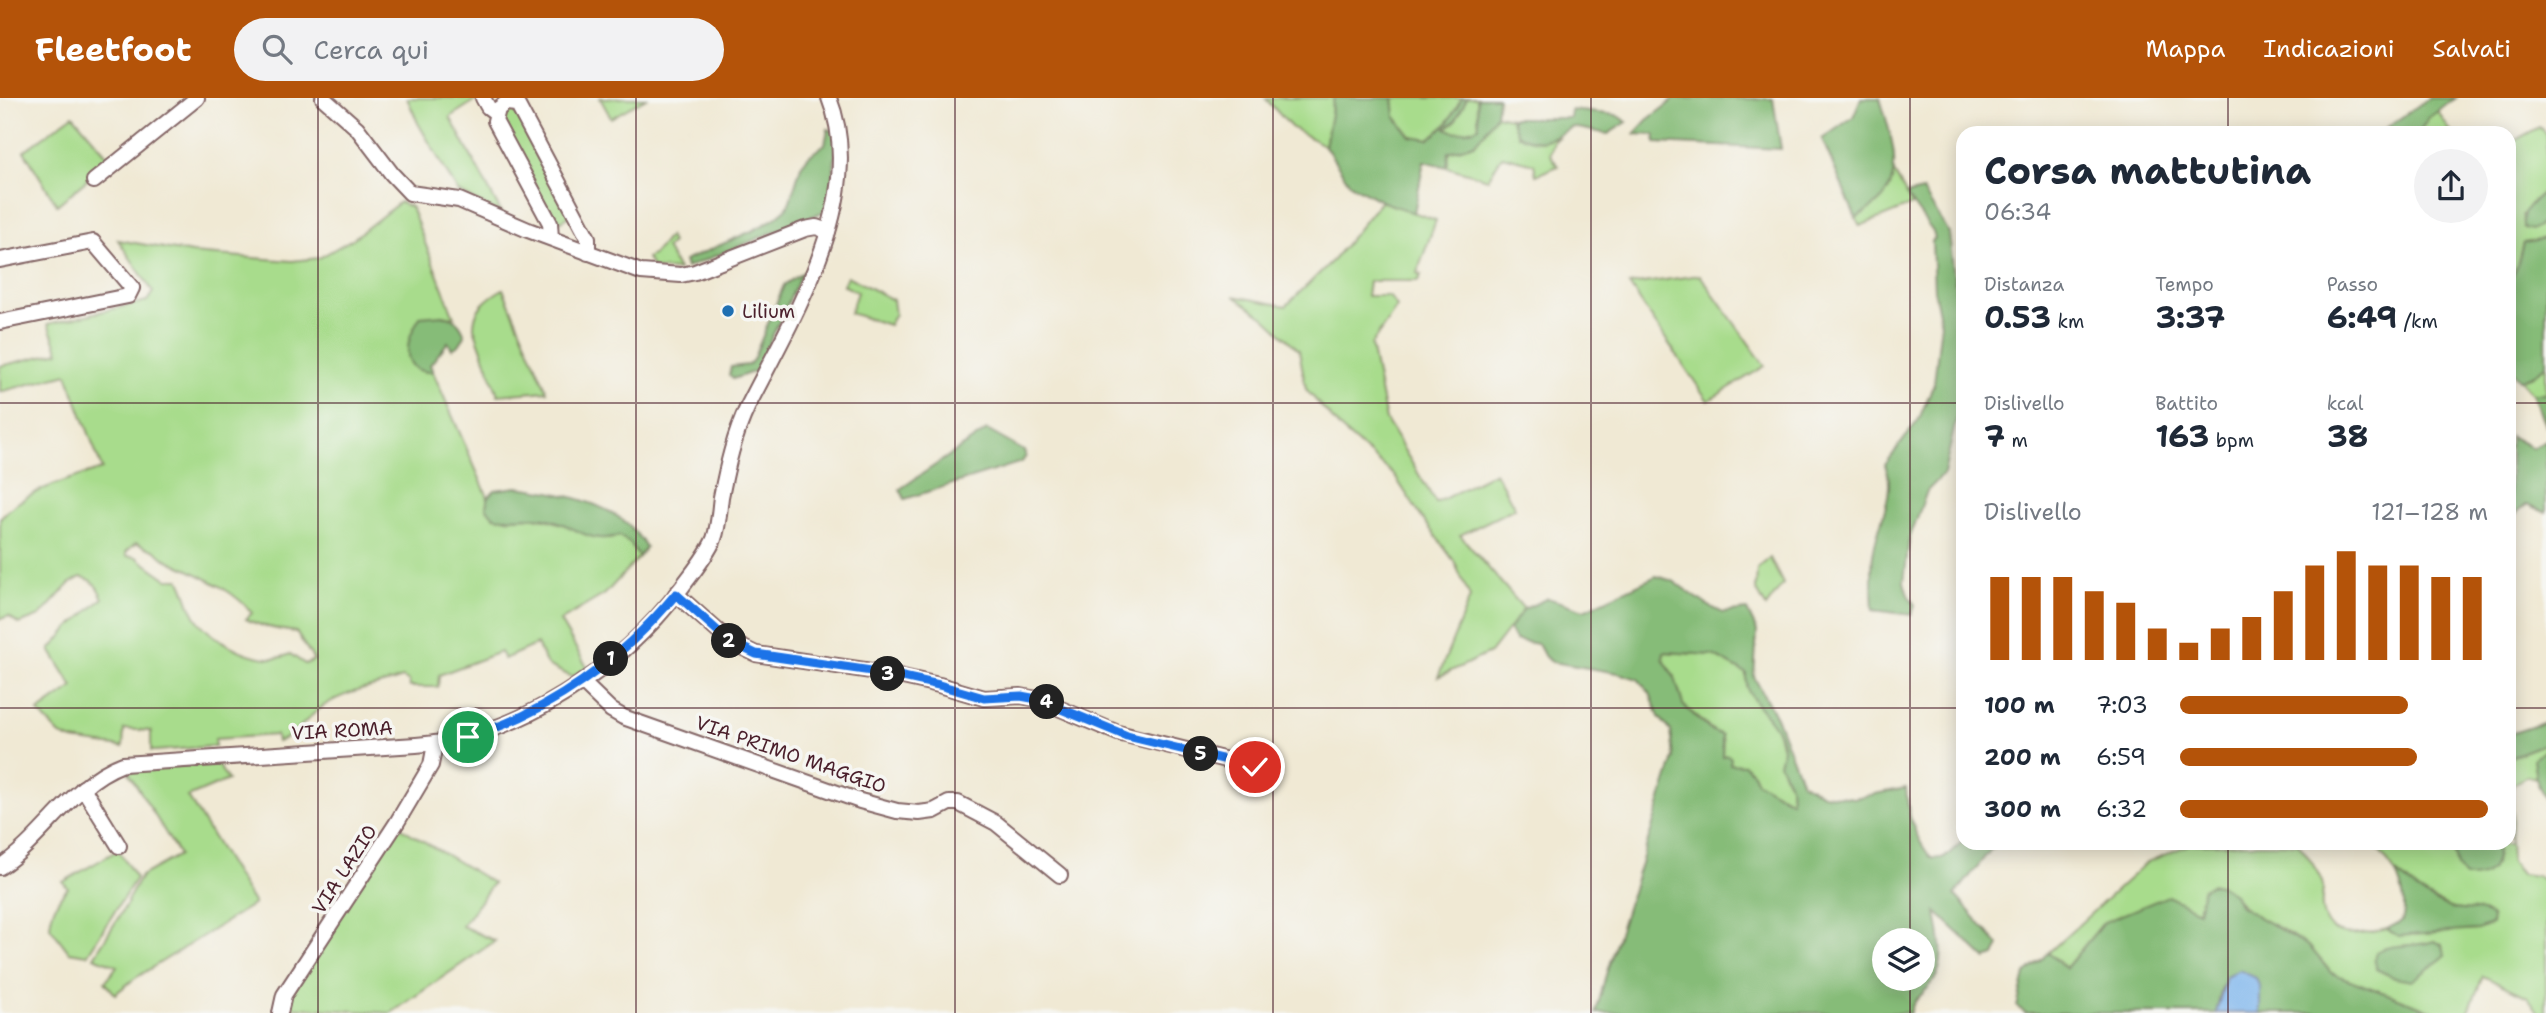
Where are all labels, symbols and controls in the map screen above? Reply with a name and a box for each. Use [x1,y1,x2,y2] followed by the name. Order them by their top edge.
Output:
[234,18,724,81] search box
[35,27,192,72] text: Fleetfoot
[258,30,296,68] icon: search
[314,32,429,67] text: Cerca qui
[2145,33,2225,65] text: Mappa
[2263,33,2395,65] text: Indicazioni
[2433,33,2511,65] text: Salvati
[1984,145,2311,196] text: Corsa mattutina
[2414,149,2488,223] button: share
[1984,197,2051,227] text: 06:34
[1984,272,2064,297] text: Distanza
[2155,272,2214,297] text: Tempo
[2327,272,2378,297] text: Passo
[1984,297,2051,338] text: 0.53
[2155,297,2225,338] text: 3:37
[2327,297,2397,338] text: 6:49
[742,299,795,324] place label: Lilium
[720,303,736,319] marker: Lilium
[2051,309,2084,334] text: km
[2397,309,2438,334] text: /km
[1984,391,2065,416] text: Dislivello
[2155,391,2218,416] text: Battito
[2327,391,2364,416] text: kcal
[1984,416,2005,457] text: 7
[2155,416,2209,457] text: 163
[2327,416,2369,457] text: 38
[2005,428,2028,453] text: m
[2209,428,2254,453] text: bpm
[1984,497,2082,527] text: Dislivello
[2371,497,2488,527] text: 121–128 m
[712,624,746,658] pin: 2
[722,628,735,653] text: 2
[594,642,628,676] pin: 1
[606,646,615,671] text: 1
[870,656,906,692] pin: 3
[881,661,894,686] text: 3
[1030,684,1064,720] pin: 4
[1040,689,1053,714] text: 4
[1984,690,2055,720] text: 100 m
[2096,690,2148,720] text: 7:03
[438,707,498,767] pin
[692,710,889,799] street label: VIA PRIMO MAGGIO
[291,715,394,746] street label: VIA ROMA
[449,718,487,756] icon: arrive
[1184,736,1218,772] pin: 5
[1225,737,1285,797] pin
[1195,741,1206,766] text: 5
[1984,742,2061,772] text: 200 m
[2096,742,2146,772] text: 6:59
[1236,748,1274,786] icon: check
[1984,794,2061,824] text: 300 m
[2096,794,2147,824] text: 6:32
[306,820,383,919] street label: VIA LAZIO
[1872,928,1935,991] map controls
[1872,928,1935,991] button: layers

